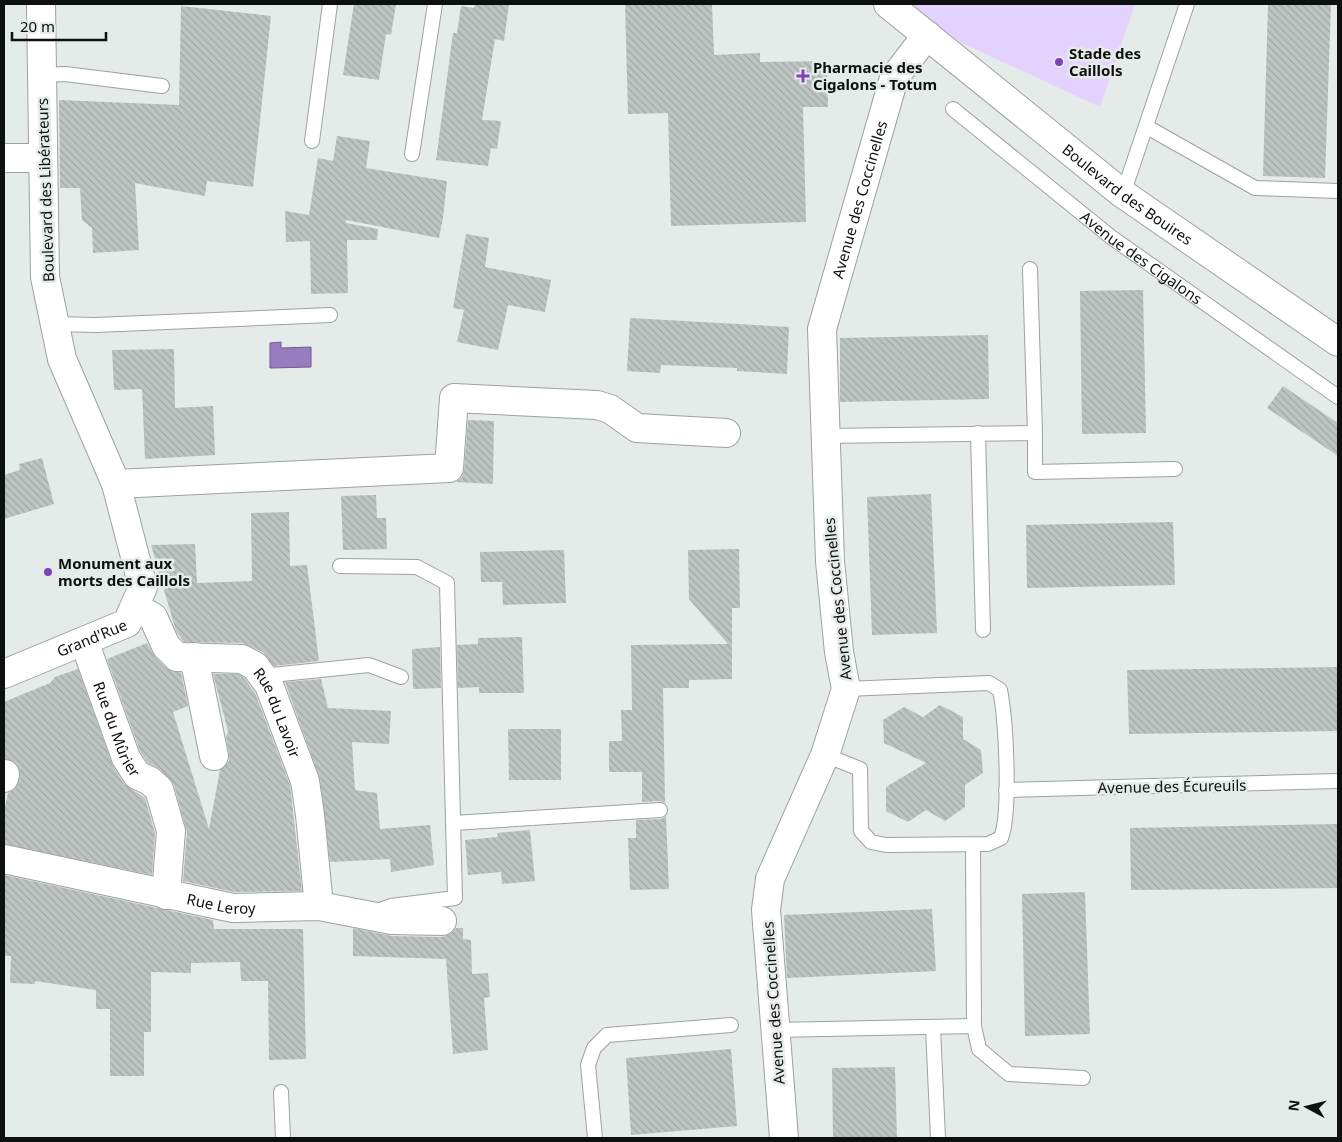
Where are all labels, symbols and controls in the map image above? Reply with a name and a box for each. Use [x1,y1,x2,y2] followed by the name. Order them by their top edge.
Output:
[12,10,106,42] scale bar
[20,16,55,36] text: 20 m
[1069,43,1141,80] place label: Stade des Caillols
[1053,56,1065,68] marker: Stade des Caillols
[813,57,937,94] place label: Pharmacie des Cigalons - Totum
[797,70,809,82] marker: Pharmacie des Cigalons - Totum
[32,98,58,282] street label: Boulevard des Libérateurs
[827,118,891,281] street label: Avenue des Coccinelles
[1058,139,1197,249] street label: Boulevard des Bouires
[1077,206,1206,308] street label: Avenue des Cigalons
[819,517,855,681] street label: Avenue des Coccinelles
[58,553,190,590] place label: Monument aux morts des Caillols
[42,566,54,578] marker: Monument aux morts des Caillols
[54,614,130,661] street label: Grand'Rue
[249,663,305,761] street label: Rue du Lavoir
[89,679,145,780] street label: Rue du Mûrier
[1097,775,1247,797] street label: Avenue des Écureuils
[185,888,256,918] street label: Rue Leroy
[757,921,789,1085] street label: Avenue des Coccinelles
[1282,1082,1332,1132] north arrow
[1283,1099,1304,1112] text: N

